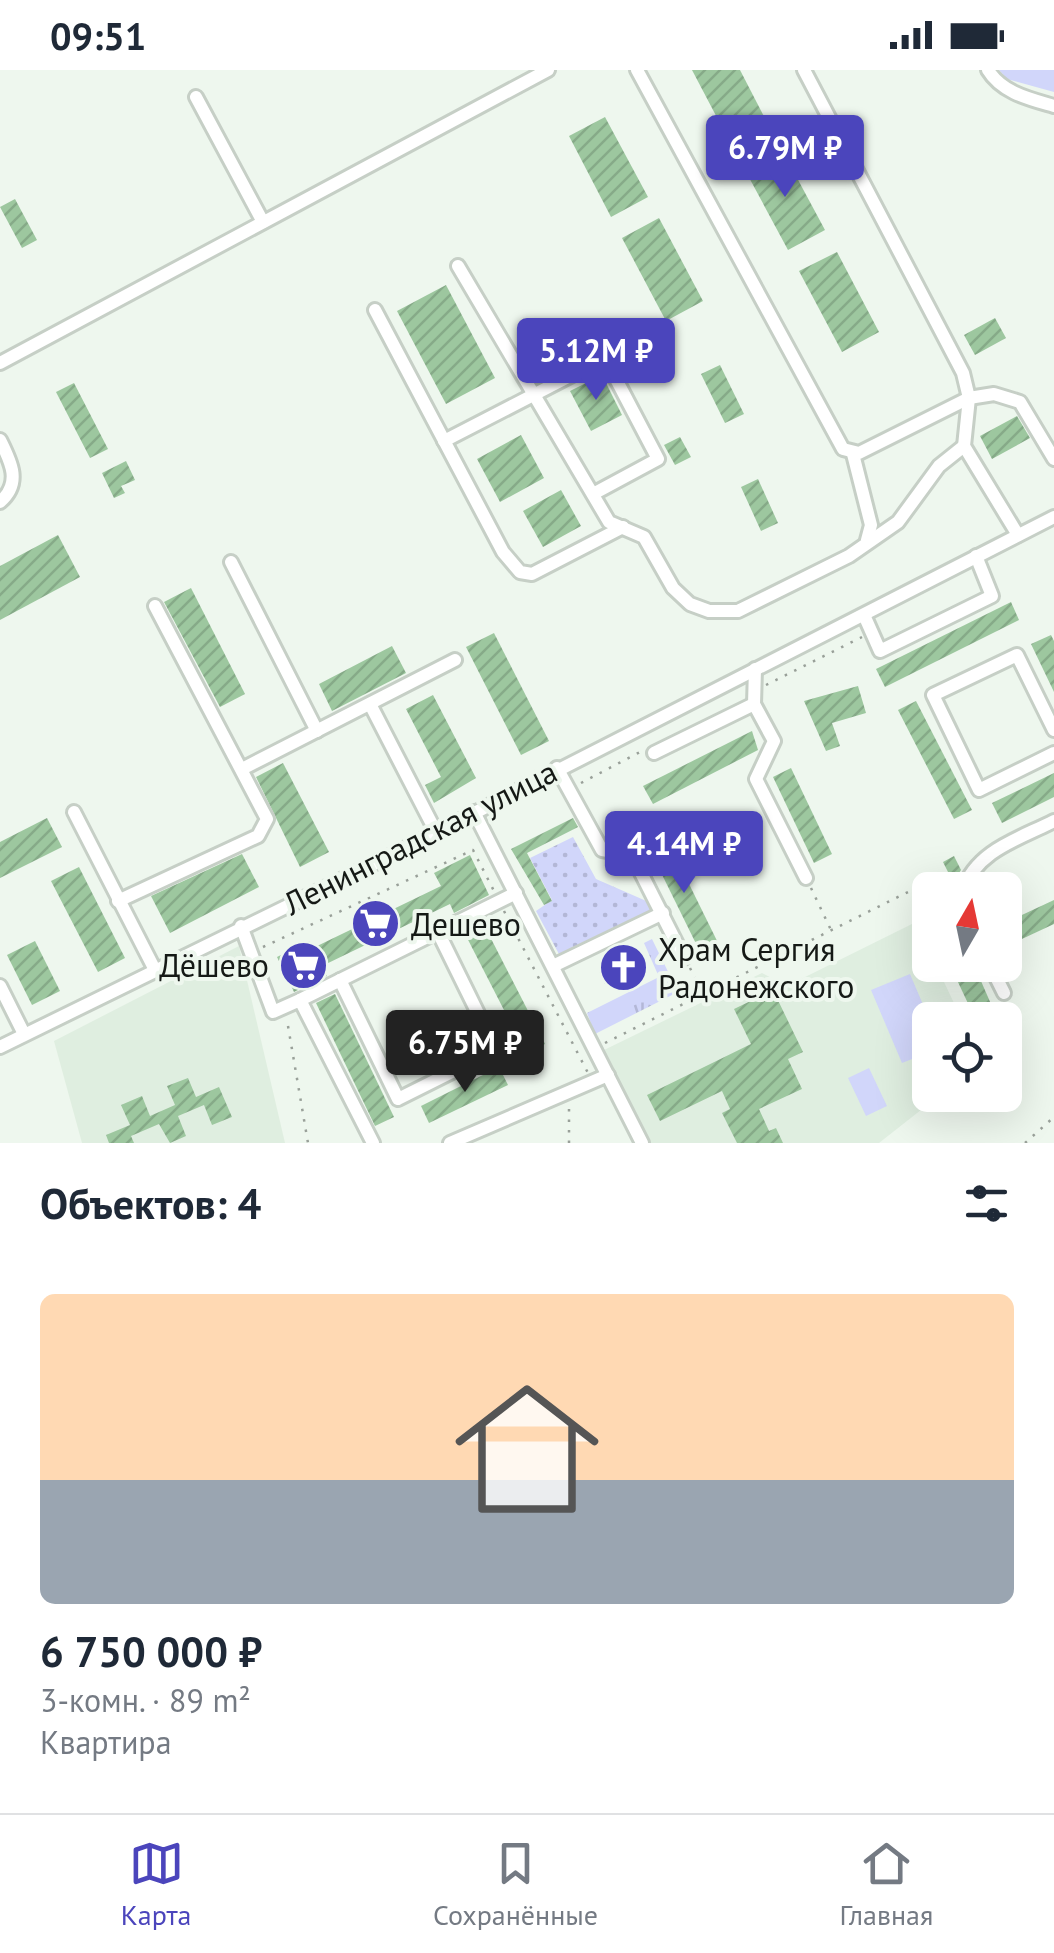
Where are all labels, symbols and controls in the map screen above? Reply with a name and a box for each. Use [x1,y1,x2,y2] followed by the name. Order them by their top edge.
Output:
[50,11,146,60] text: 09:51
[693,115,877,200] pin: 6.79M ₽
[728,126,842,168] text: 6.79M ₽
[504,318,688,403] pin: 5.12M ₽
[539,329,653,371] text: 5.12M ₽
[275,750,564,925] street label: Ленинградская улица
[592,811,776,896] pin: 4.14M ₽
[627,822,741,864] text: 4.14M ₽
[912,872,1022,982] north arrow
[912,872,1022,1112] map controls
[350,898,402,950] supermarket icon: Дешево
[411,903,521,945] place label: Дешево
[658,928,854,1007] place label: Храм Сергия Радонежского
[278,939,330,991] supermarket icon: Дёшево
[597,941,649,993] church icon: Храм Сергия Радонежского
[159,944,269,986] place label: Дёшево
[912,1002,1022,1112] button: locate
[373,1010,557,1095] pin: 6.75M ₽
[408,1021,522,1063] text: 6.75M ₽
[40,1176,261,1231] text: Объектов: 4
[959,1176,1014,1231] icon: filters
[437,1359,617,1539] icon: home
[40,1624,262,1679] text: 6 750 000 ₽
[40,1679,251,1721] text: 3-комн. · 89 m²
[40,1721,172,1763] text: Квартира
[121,1836,191,1933] tab: Карта
[433,1836,598,1933] tab: Сохранённые
[839,1836,933,1933] tab: Главная

